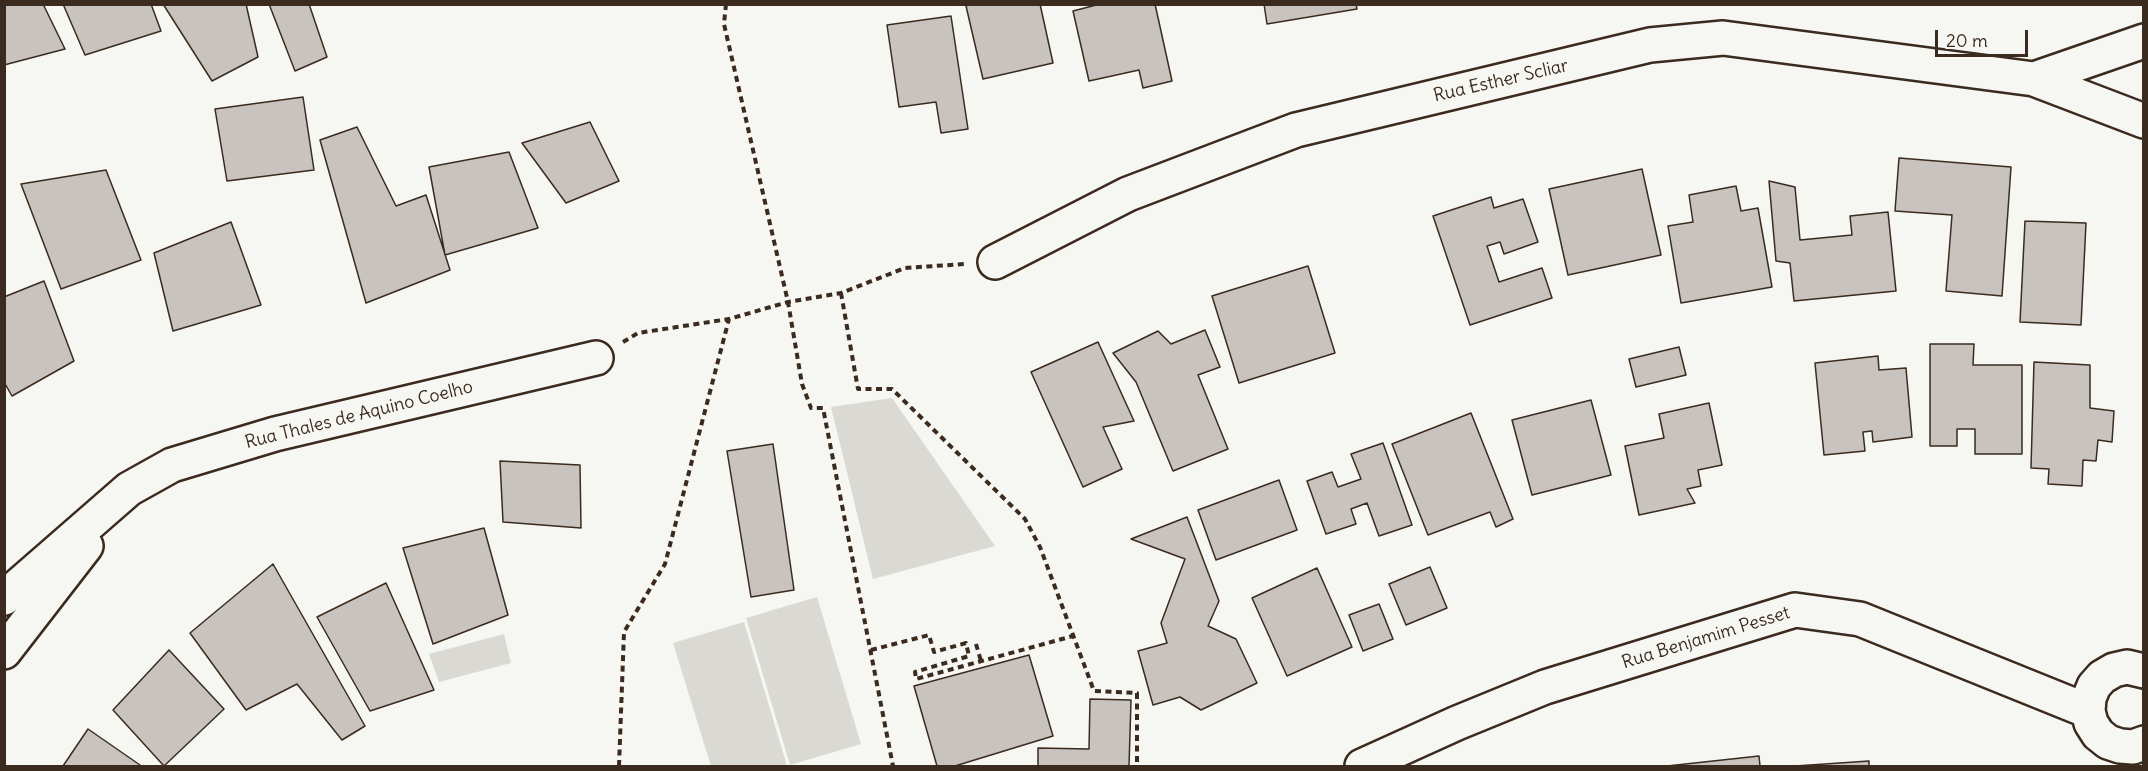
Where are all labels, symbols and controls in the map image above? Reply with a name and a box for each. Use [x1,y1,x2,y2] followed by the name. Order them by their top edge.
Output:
[1938,18,2031,56] scale bar
[1946,29,1988,52] text: 20 m
[1431,55,1571,107] street label: Rua Esther Scliar
[243,376,475,454] street label: Rua Thales de Aquino Coelho
[1619,602,1793,674] street label: Rua Benjamim Pesset

